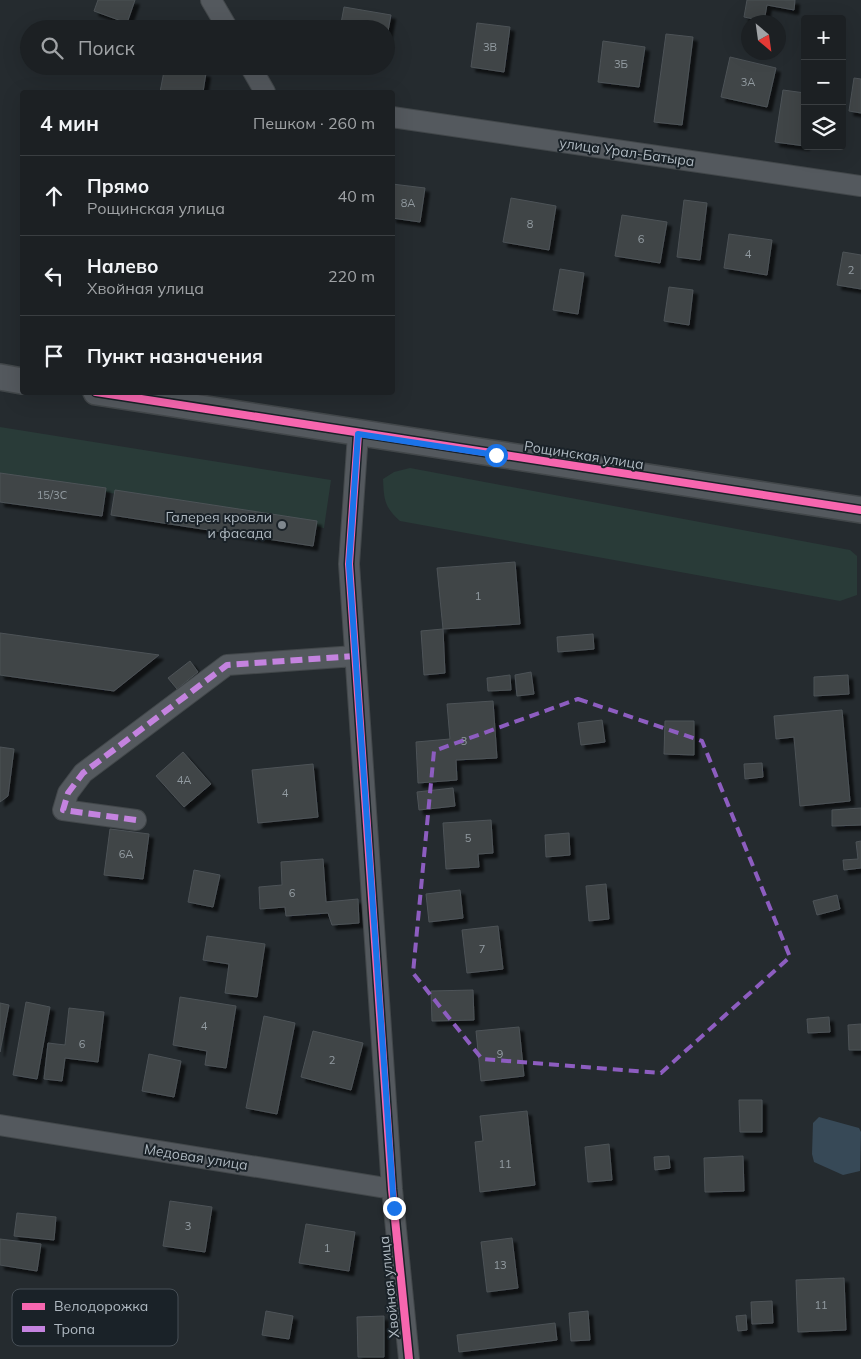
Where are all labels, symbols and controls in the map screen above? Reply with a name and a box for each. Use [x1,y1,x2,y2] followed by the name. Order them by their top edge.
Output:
[741,15,786,60] north arrow
[801,15,846,150] map controls
[801,15,846,60] button: +
[20,20,395,75] search box
[38,34,66,62] icon: search
[78,36,135,60] text: Поиск
[483,40,497,54] house number: 3В
[614,57,628,71] house number: 3Б
[801,60,846,105] button: −
[741,75,755,89] house number: 3А
[801,105,846,150] button: layers
[40,110,99,136] text: 4 мин
[253,113,375,133] text: Пешком · 260 m
[558,134,696,170] street label: улица Урал-Батыра
[87,174,149,198] text: Прямо
[40,182,68,210] icon: ahead
[338,186,375,206] text: 40 m
[401,196,415,210] house number: 8А
[87,198,225,218] text: Рощинская улица
[527,217,534,231] house number: 8
[638,232,645,246] house number: 6
[745,247,752,261] house number: 4
[87,254,159,278] text: Налево
[40,262,68,290] icon: left
[848,263,855,277] house number: 2
[328,266,375,286] text: 220 m
[87,278,204,298] text: Хвойная улица
[40,342,68,370] icon: arrive
[87,344,263,368] text: Пункт назначения
[523,437,645,473] street label: Рощинская улица
[485,444,508,467] route start
[37,488,67,502] house number: 15/3С
[165,508,272,542] place label: Галерея кровли и фасада
[276,519,288,531] marker: Галерея кровли и фасада
[475,589,481,603] house number: 1
[461,734,467,748] house number: 3
[177,773,191,787] house number: 4А
[282,786,289,800] house number: 4
[465,831,472,845] house number: 5
[119,847,133,861] house number: 6А
[289,886,296,900] house number: 6
[479,942,485,956] house number: 7
[201,1019,208,1033] house number: 4
[79,1037,86,1051] house number: 6
[497,1047,503,1061] house number: 9
[329,1053,336,1067] house number: 2
[143,1140,249,1174] street label: Медовая улица
[498,1157,512,1171] house number: 11
[383,1197,406,1220] route end
[185,1219,191,1233] house number: 3
[375,1235,403,1339] street label: Хвойная улица
[324,1241,330,1255] house number: 1
[493,1258,507,1272] house number: 13
[12,1289,178,1346] legend
[54,1297,148,1315] text: Велодорожка
[814,1298,828,1312] house number: 11
[54,1320,95,1338] text: Тропа

